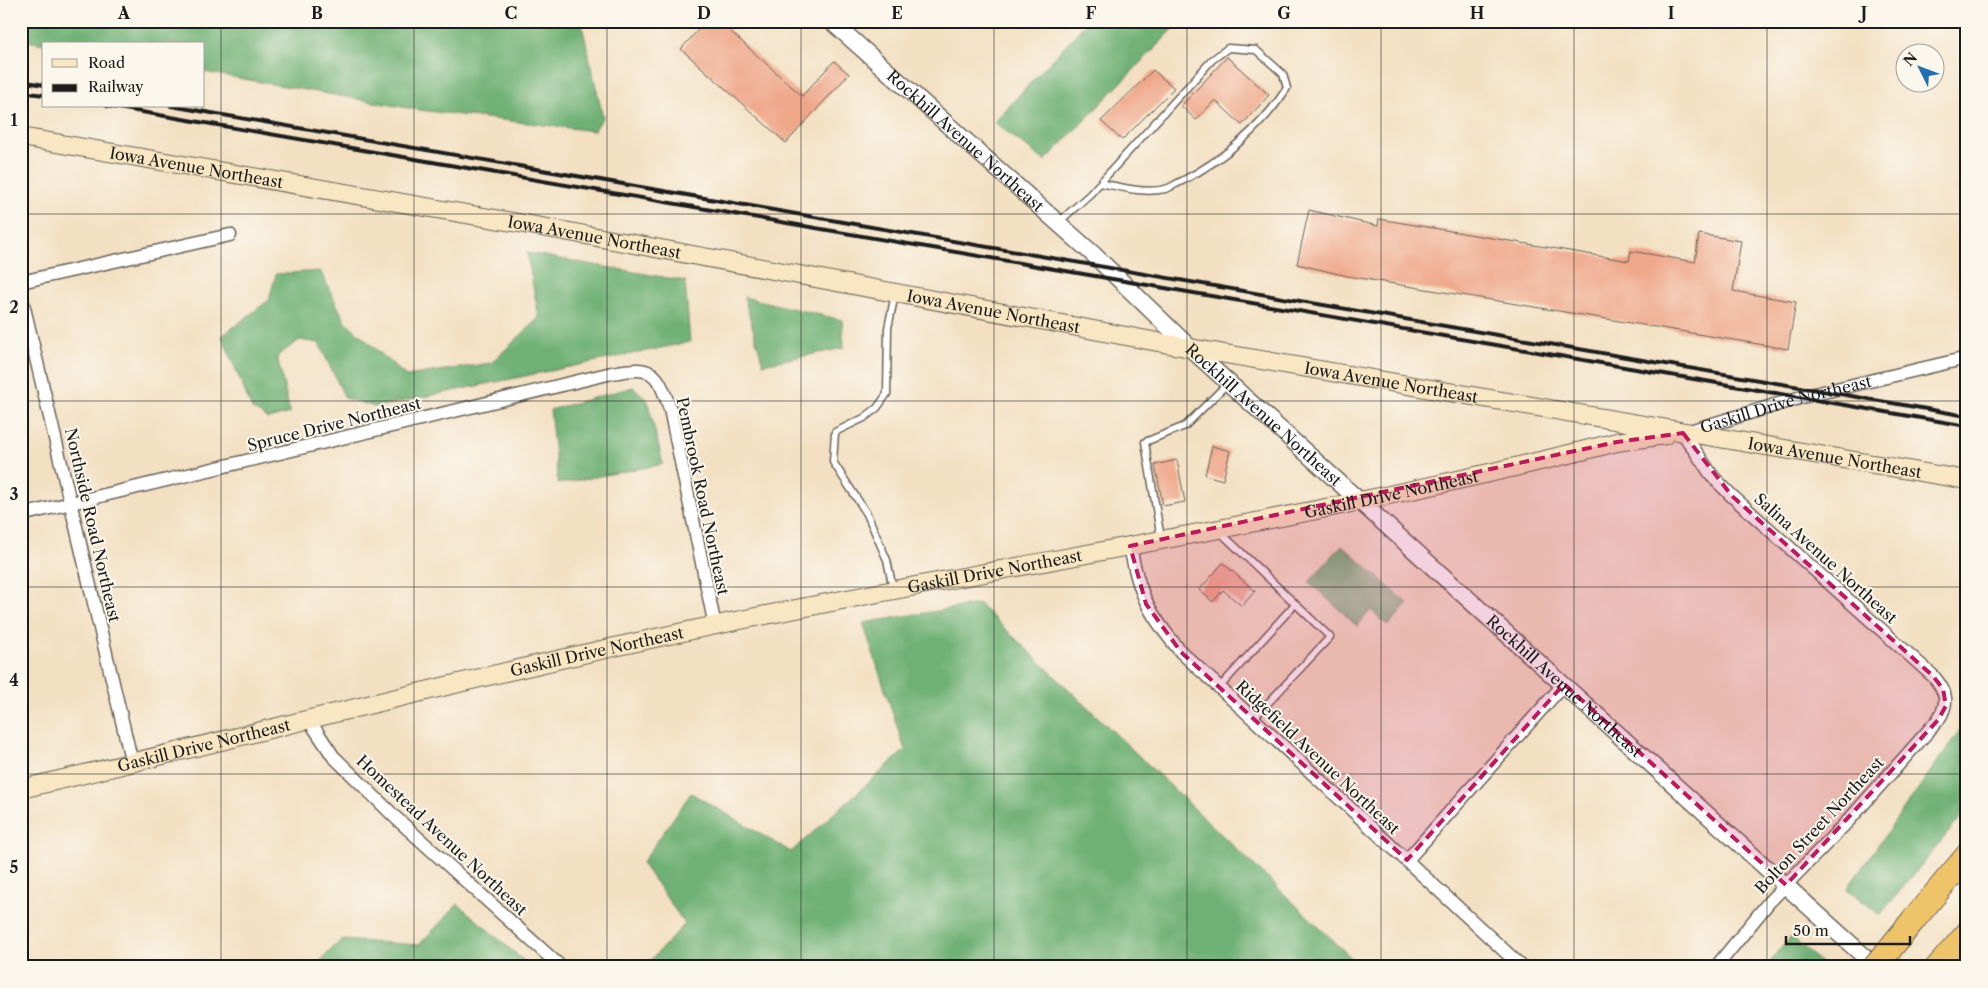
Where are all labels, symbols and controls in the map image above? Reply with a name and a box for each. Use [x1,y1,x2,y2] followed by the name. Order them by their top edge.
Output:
[117,3,131,23] text: A
[311,3,323,23] text: B
[505,3,517,23] text: C
[697,3,711,23] text: D
[891,3,903,23] text: E
[1086,3,1097,23] text: F
[1277,3,1291,23] text: G
[1470,3,1484,23] text: H
[1668,3,1675,23] text: I
[1858,3,1867,23] text: J
[42,42,205,108] legend
[1896,42,1946,92] north arrow
[1900,49,1921,70] text: N
[88,53,125,72] text: Road
[883,66,1048,216] street label: Rockhill Avenue Northeast
[88,77,144,96] text: Railway
[10,110,18,130] text: 1
[108,142,285,192] street label: Iowa Avenue Northeast
[506,211,683,263] street label: Iowa Avenue Northeast
[905,285,1082,337] street label: Iowa Avenue Northeast
[9,297,19,317] text: 2
[1182,339,1346,490] street label: Rockhill Avenue Northeast
[1303,358,1480,407] street label: Iowa Avenue Northeast
[1698,371,1874,437] street label: Gaskill Drive Northeast
[245,393,423,455] street label: Spruce Drive Northeast
[672,395,734,597] street label: Pembrook Road Northeast
[61,426,125,624] street label: Northside Road Northeast
[1746,433,1924,482] street label: Iowa Avenue Northeast
[1303,466,1480,522] street label: Gaskill Drive Northeast
[9,484,19,504] text: 3
[1750,488,1902,628] street label: Salina Avenue Northeast
[906,545,1084,597] street label: Gaskill Drive Northeast
[1482,610,1647,762] street label: Rockhill Avenue Northeast
[508,622,686,681] street label: Gaskill Drive Northeast
[9,670,19,690] text: 4
[1232,676,1404,839] street label: Ridgefield Avenue Northeast
[115,714,293,776] street label: Gaskill Drive Northeast
[352,750,532,920] street label: Homestead Avenue Northeast
[1750,752,1888,898] street label: Bolton Street Northeast
[10,857,19,877] text: 5
[1786,913,1909,945] scale bar
[1793,921,1829,940] text: 50 m

